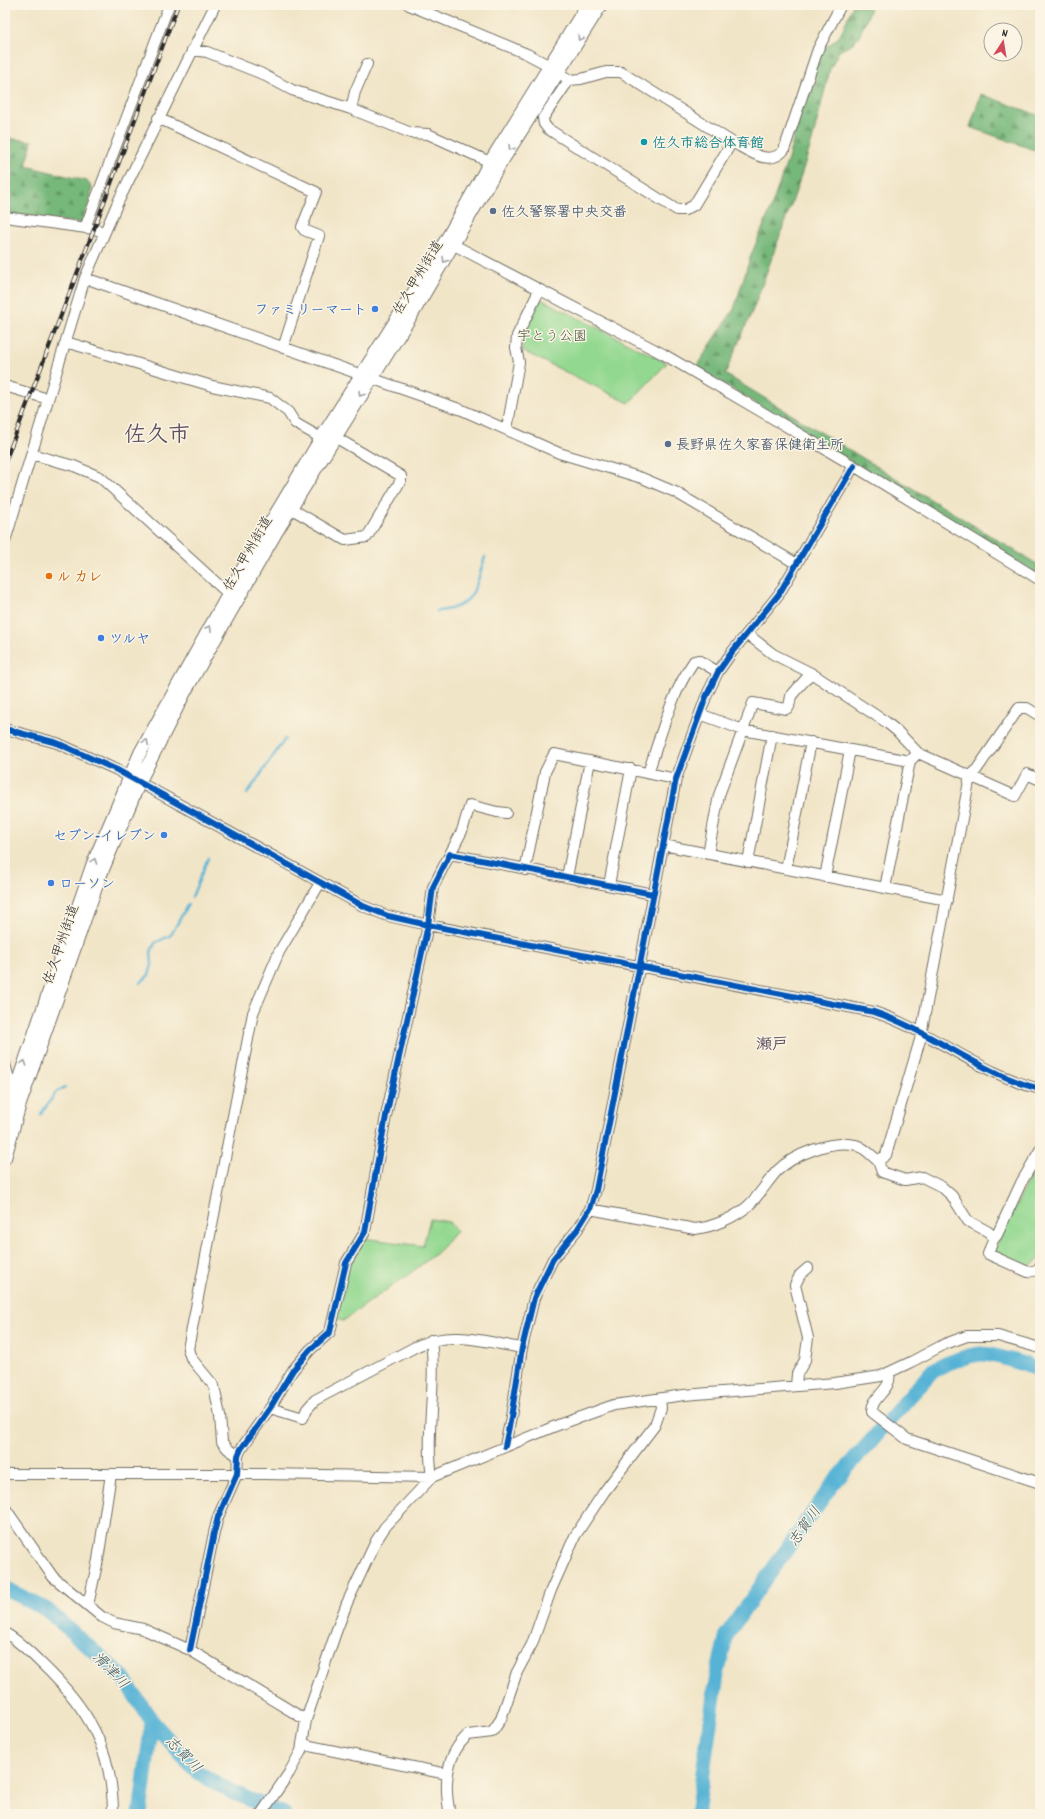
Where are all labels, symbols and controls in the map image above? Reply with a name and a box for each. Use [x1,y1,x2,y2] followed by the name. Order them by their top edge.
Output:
[983,22,1023,62] north arrow
[1000,26,1010,43] text: N
[577,34,585,41] one-way arrow
[652,134,764,154] place label: 佐久市総合体育館
[639,137,649,147] marker: 佐久市総合体育館
[508,144,515,151] one-way arrow
[501,203,627,223] place label: 佐久警察署中央交番
[488,206,498,216] marker: 佐久警察署中央交番
[389,237,449,319] street label: 佐久甲州街道
[442,256,449,263] one-way arrow
[254,301,367,321] place label: ファミリーマート
[370,304,380,314] marker: ファミリーマート
[517,327,587,347] park label: 宇とう公園
[359,390,366,397] one-way arrow
[124,421,190,452] district label: 佐久市
[676,436,844,456] place label: 長野県佐久家畜保健衛生所
[663,439,673,449] marker: 長野県佐久家畜保健衛生所
[219,513,278,595] street label: 佐久甲州街道
[57,568,102,588] place label: ル カレ
[44,571,54,581] marker: ル カレ
[204,625,212,632] one-way arrow
[109,630,150,650] place label: ツルヤ
[96,633,106,643] marker: ツルヤ
[141,739,149,746] one-way arrow
[53,827,156,847] place label: セブン-イレブン
[159,830,169,840] marker: セブン-イレブン
[89,858,97,865] one-way arrow
[59,875,115,895] place label: ローソン
[46,878,56,888] marker: ローソン
[39,902,85,988] street label: 佐久甲州街道
[756,1034,788,1057] district label: 瀬戸
[19,1060,27,1067] one-way arrow
[784,1502,828,1552] water label: 志賀川
[86,1648,133,1695] water label: 滑津川
[159,1732,206,1779] water label: 志賀川

